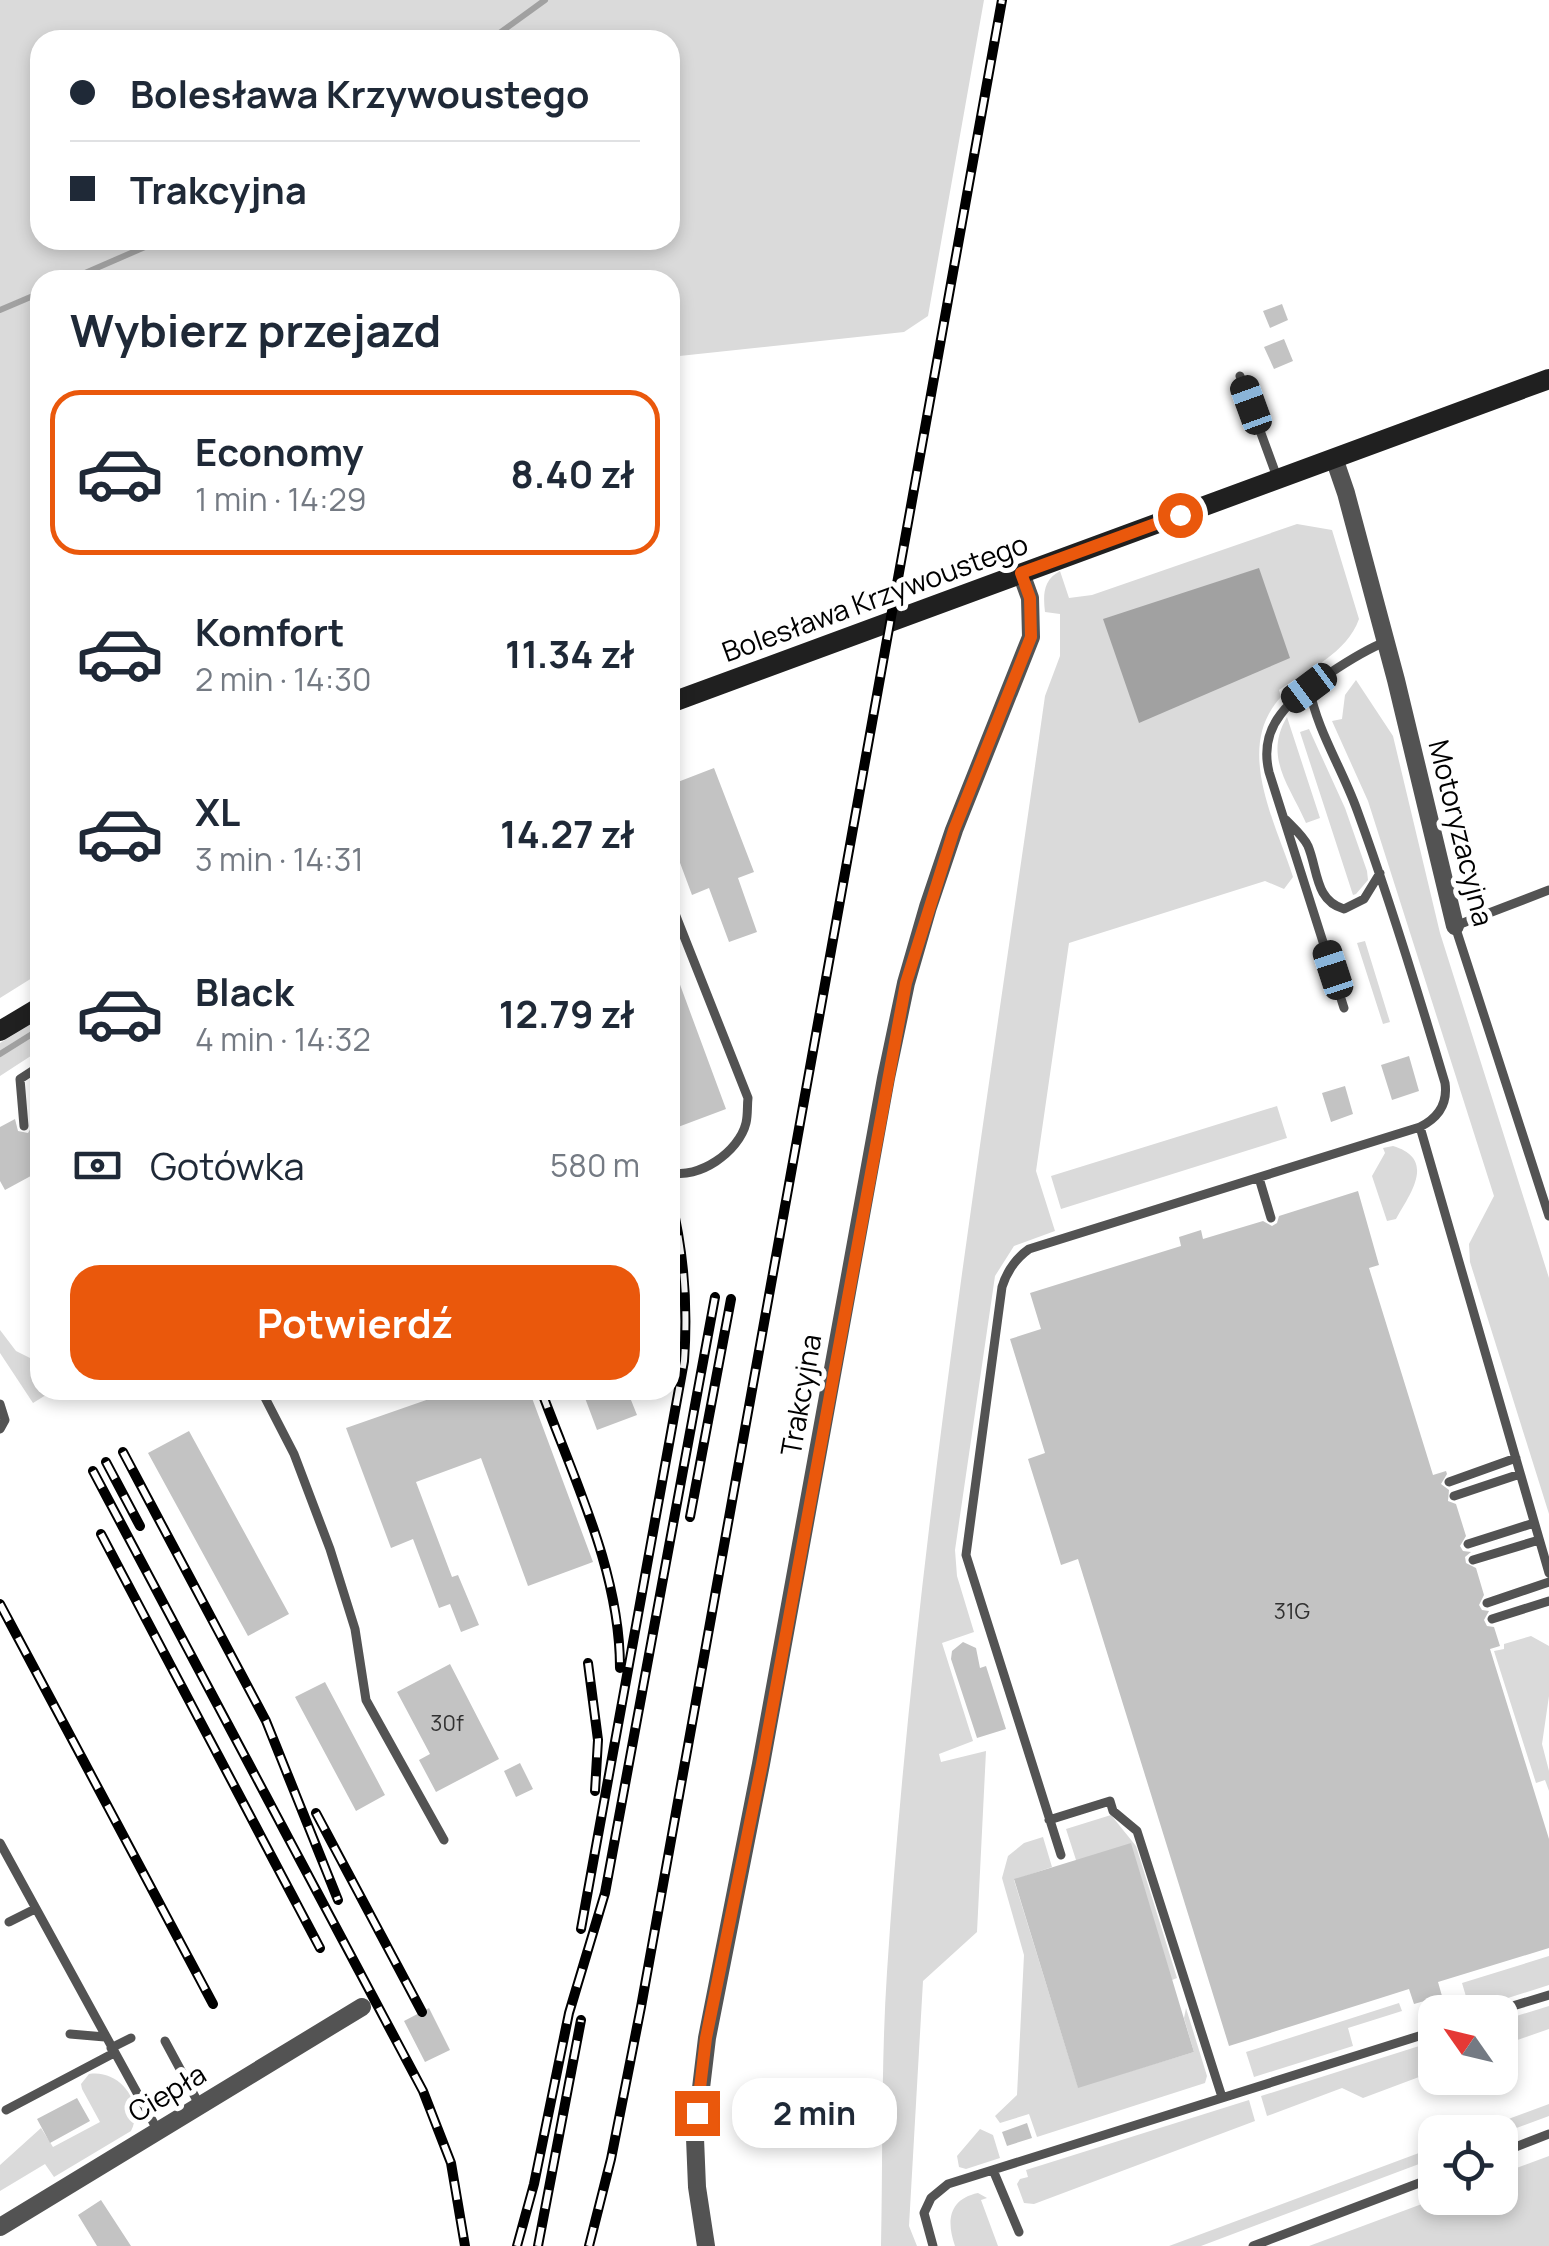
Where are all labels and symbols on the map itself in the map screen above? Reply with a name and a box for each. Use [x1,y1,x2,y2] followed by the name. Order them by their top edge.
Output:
[1227,372,1275,438] car
[1158,493,1203,538] route start
[716,524,1033,670] street label: Bolesława Krzywoustego
[1276,658,1342,718] car
[1420,736,1503,930] street label: Motoryzacyjna
[1309,937,1357,1003] car
[771,1331,829,1459] street label: Trakcyjna
[1274,1596,1310,1626] house number: 31G
[430,1708,464,1738] house number: 30f
[1418,1995,1518,2095] north arrow
[120,2054,213,2130] street label: Ciepła
[732,2078,897,2148] callout: 2 min
[675,2091,720,2136] route end

